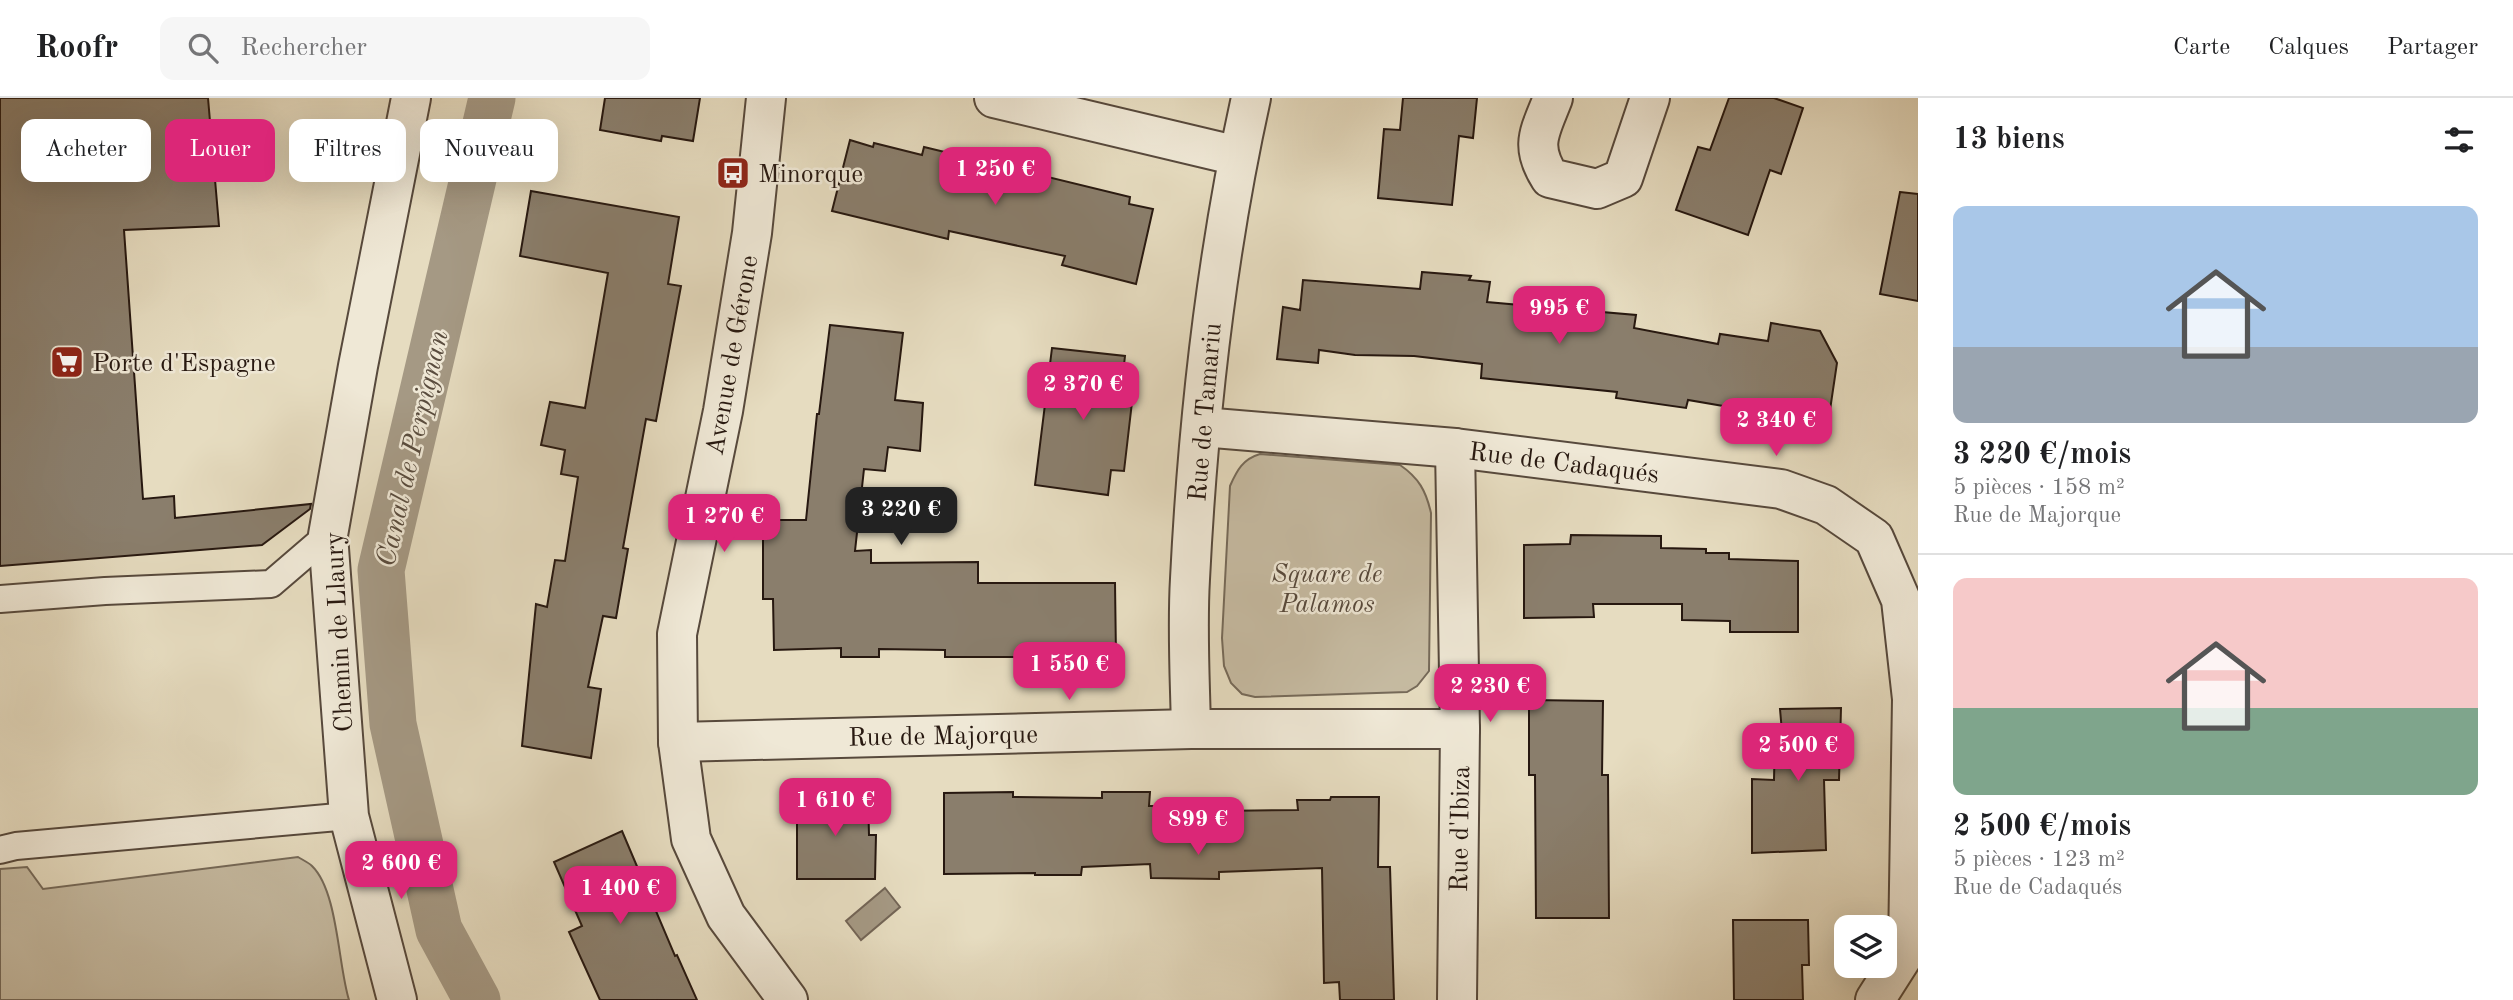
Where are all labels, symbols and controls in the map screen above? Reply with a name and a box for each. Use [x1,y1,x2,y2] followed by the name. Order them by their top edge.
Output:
[160,17,650,80] search box
[184,29,222,67] icon: search
[35,32,118,65] text: Roofr
[240,35,367,61] text: Rechercher
[2173,36,2230,60] text: Carte
[2268,36,2349,60] text: Calques
[2387,36,2478,60] text: Partager
[21,119,151,182] chip: Acheter
[165,119,275,182] chip: Louer
[289,119,406,182] chip: Filtres
[420,119,558,182] chip: Nouveau
[2440,121,2478,159] icon: filters
[1953,125,2065,155] text: 13 biens
[930,148,1060,207] pin: 1 250 €
[714,154,752,192] bus stop icon: Minorque
[955,158,1035,181] text: 1 250 €
[758,162,863,188] place label: Minorque
[2153,251,2279,377] icon: home
[703,253,763,458] street label: Avenue de Gérone
[1510,286,1608,346] pin: 995 €
[1529,297,1589,320] text: 995 €
[1185,321,1227,503] street label: Rue de Tamariu
[373,328,455,570] water label: Canal de Perpignan
[48,343,86,381] supermarket icon: Porte d'Espagne
[92,351,276,377] place label: Porte d'Espagne
[1018,362,1148,422] pin: 2 370 €
[1043,373,1123,396] text: 2 370 €
[1711,398,1841,458] pin: 2 340 €
[1736,409,1816,432] text: 2 340 €
[1467,439,1660,489] street label: Rue de Cadaqués
[1953,440,2131,470] text: 3 220 €/mois
[1953,476,2125,499] text: 5 pièces · 158 m²
[836,488,966,547] pin: 3 220 €
[659,494,789,554] pin: 1 270 €
[861,498,941,521] text: 3 220 €
[1953,504,2121,527] text: Rue de Majorque
[684,505,764,528] text: 1 270 €
[322,531,358,733] street label: Chemin de Llaury
[1272,562,1382,618] park label: Square de Palamos
[2153,623,2279,749] icon: home
[1004,642,1134,702] pin: 1 550 €
[1029,653,1109,676] text: 1 550 €
[1425,664,1555,724] pin: 2 230 €
[1450,675,1530,698] text: 2 230 €
[848,722,1038,752] street label: Rue de Majorque
[1733,724,1863,783] pin: 2 500 €
[1758,734,1838,757] text: 2 500 €
[1447,765,1475,892] street label: Rue d'Ibiza
[770,778,900,838] pin: 1 610 €
[795,789,875,812] text: 1 610 €
[1149,798,1247,857] pin: 899 €
[1168,808,1228,831] text: 899 €
[1953,812,2131,842] text: 2 500 €/mois
[336,842,466,901] pin: 2 600 €
[1953,848,2125,871] text: 5 pièces · 123 m²
[361,852,441,875] text: 2 600 €
[555,866,685,926] pin: 1 400 €
[1953,876,2122,899] text: Rue de Cadaqués
[580,877,660,900] text: 1 400 €
[1834,915,1897,978] map controls
[1834,915,1897,978] button: layers

